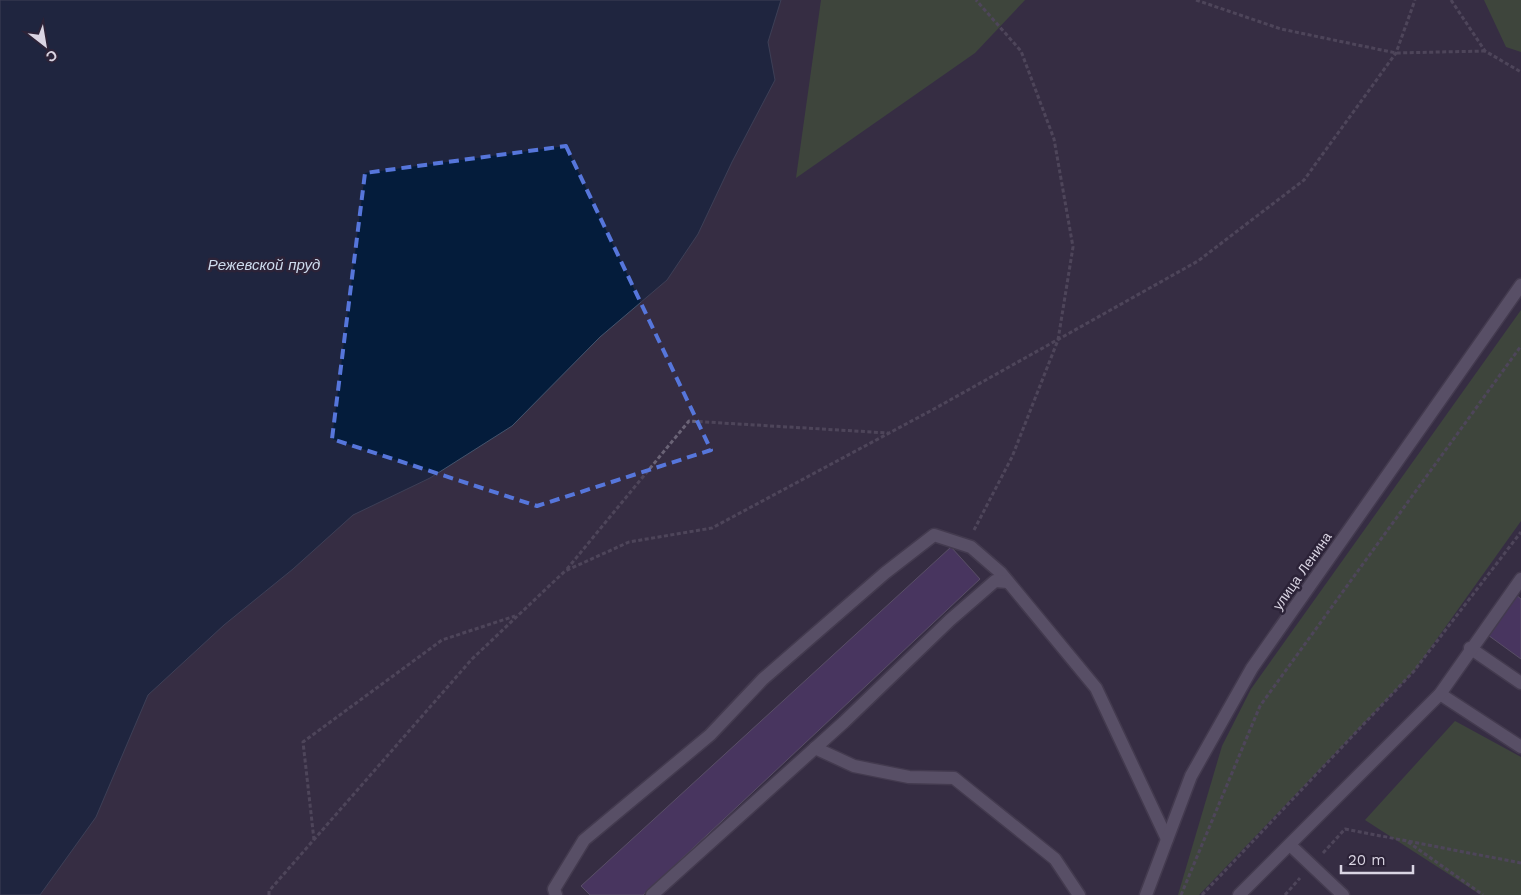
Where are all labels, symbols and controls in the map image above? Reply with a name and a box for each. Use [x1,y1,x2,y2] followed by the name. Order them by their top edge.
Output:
[20,20,70,70] north arrow
[43,47,60,66] text: С
[208,256,320,274] water label: Режевской пруд
[1269,529,1335,613] street label: улица Ленина
[1341,842,1414,874] scale bar
[1348,851,1386,869] text: 20 m

